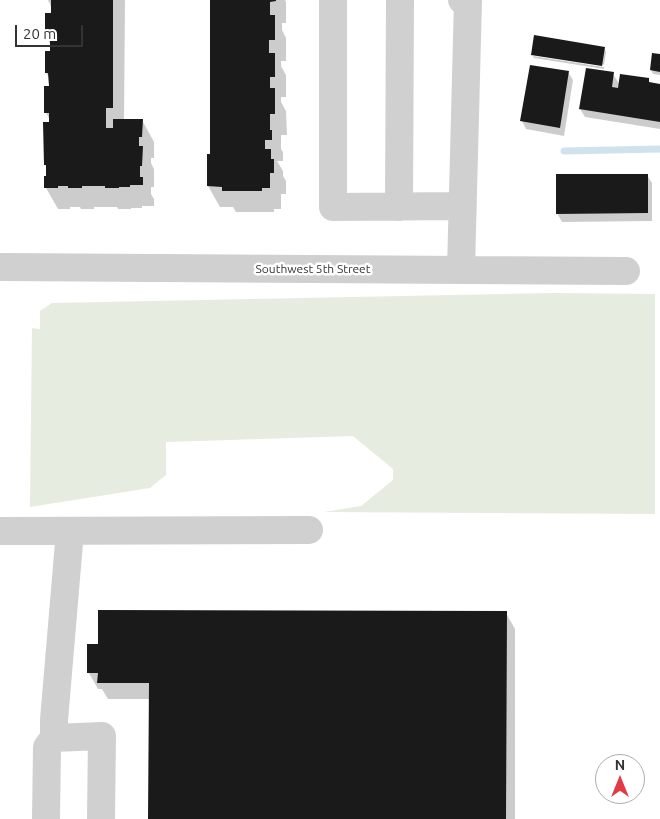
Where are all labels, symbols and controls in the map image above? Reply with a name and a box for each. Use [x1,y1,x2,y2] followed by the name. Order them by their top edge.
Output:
[18,15,85,47] scale bar
[23,25,56,42] text: 20 m
[256,262,370,276] street label: Southwest 5th Street
[595,754,645,804] north arrow
[615,757,625,773] text: N

